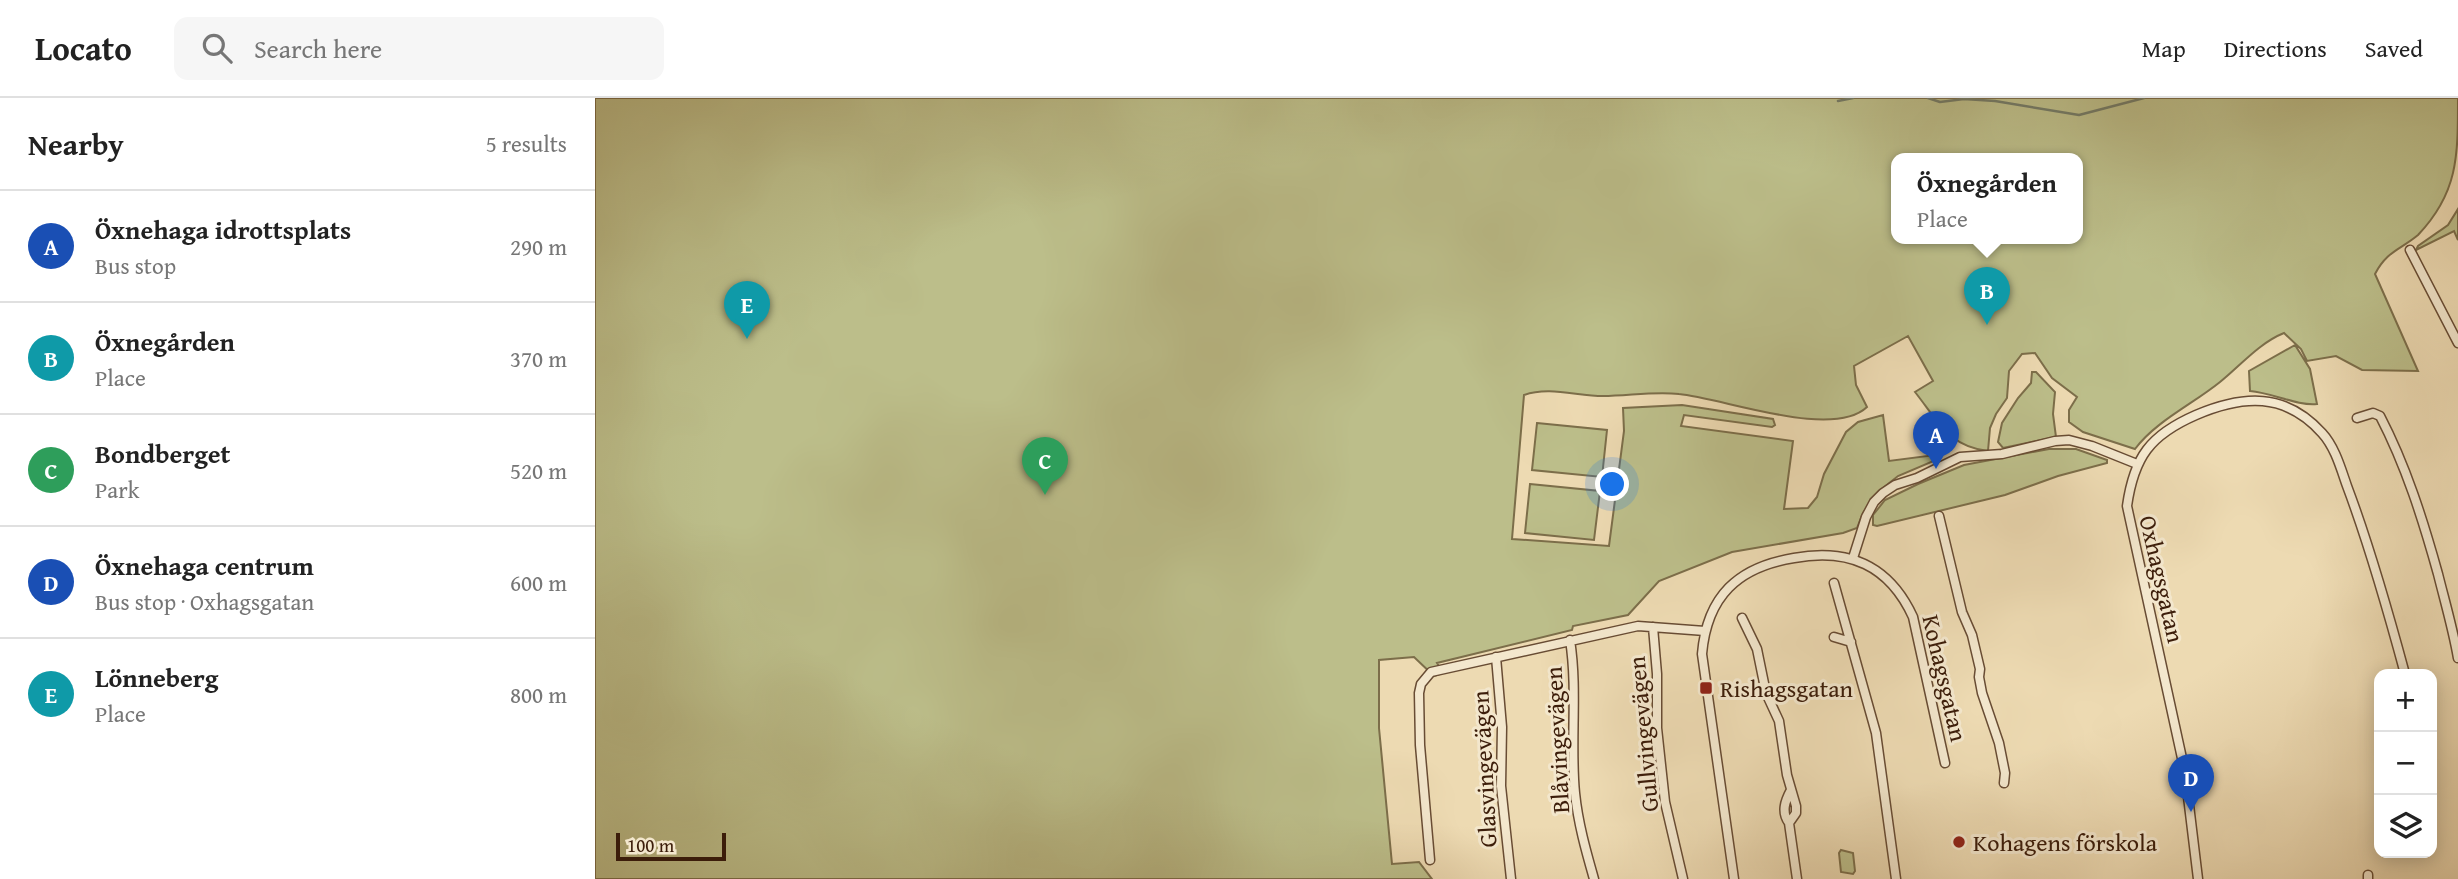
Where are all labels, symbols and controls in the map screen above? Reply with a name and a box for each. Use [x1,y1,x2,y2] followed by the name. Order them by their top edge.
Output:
[174,17,664,80] search box
[35,24,132,72] text: Locato
[198,29,236,67] icon: search
[254,29,382,68] text: Search here
[2142,31,2186,66] text: Map
[2224,31,2327,66] text: Directions
[2365,31,2423,66] text: Saved
[28,122,124,166] text: Nearby
[486,127,567,160] text: 5 results
[1891,153,2083,244] popup
[1917,163,2057,202] text: Öxnegården
[1917,202,1968,235] text: Place
[95,210,351,249] text: Öxnehaga idrottsplats
[44,230,58,263] text: A
[510,230,567,263] text: 290 m
[95,249,176,282] text: Bus stop
[1964,267,2010,325] pin: B
[724,281,770,339] pin: E
[95,322,235,361] text: Öxnegården
[44,342,58,375] text: B
[510,342,567,375] text: 370 m
[95,361,146,394] text: Place
[1913,411,1959,469] pin: A
[95,434,230,473] text: Bondberget
[1022,437,1068,495] pin: C
[44,454,58,487] text: C
[510,454,567,487] text: 520 m
[1595,467,1629,501] your location
[95,473,139,506] text: Park
[2130,512,2194,647] street label: Oxhagsgatan
[95,546,314,585] text: Öxnehaga centrum
[44,566,58,599] text: D
[510,566,567,599] text: 600 m
[95,585,314,618] text: Bus stop · Oxhagsgatan
[1913,611,1977,745] street label: Kohagsgatan
[1619,654,1667,813] street label: Gullvingevägen
[95,658,219,697] text: Lönneberg
[1536,665,1578,814] street label: Blåvingevägen
[2374,669,2437,858] map controls
[2374,669,2437,732] button: +
[1720,671,1853,706] place label: Rishagsgatan
[45,678,57,711] text: E
[510,678,567,711] text: 800 m
[1698,680,1714,696] marker: Rishagsgatan
[1462,689,1506,848] street label: Glasvingevägen
[95,697,146,730] text: Place
[2374,732,2437,795] button: −
[2168,754,2214,812] pin: D
[2374,795,2437,858] button: layers
[1973,825,2158,860] place label: Kohagens förskola
[616,830,726,862] scale bar
[627,831,674,859] text: 100 m
[1951,834,1967,850] marker: Kohagens förskola

